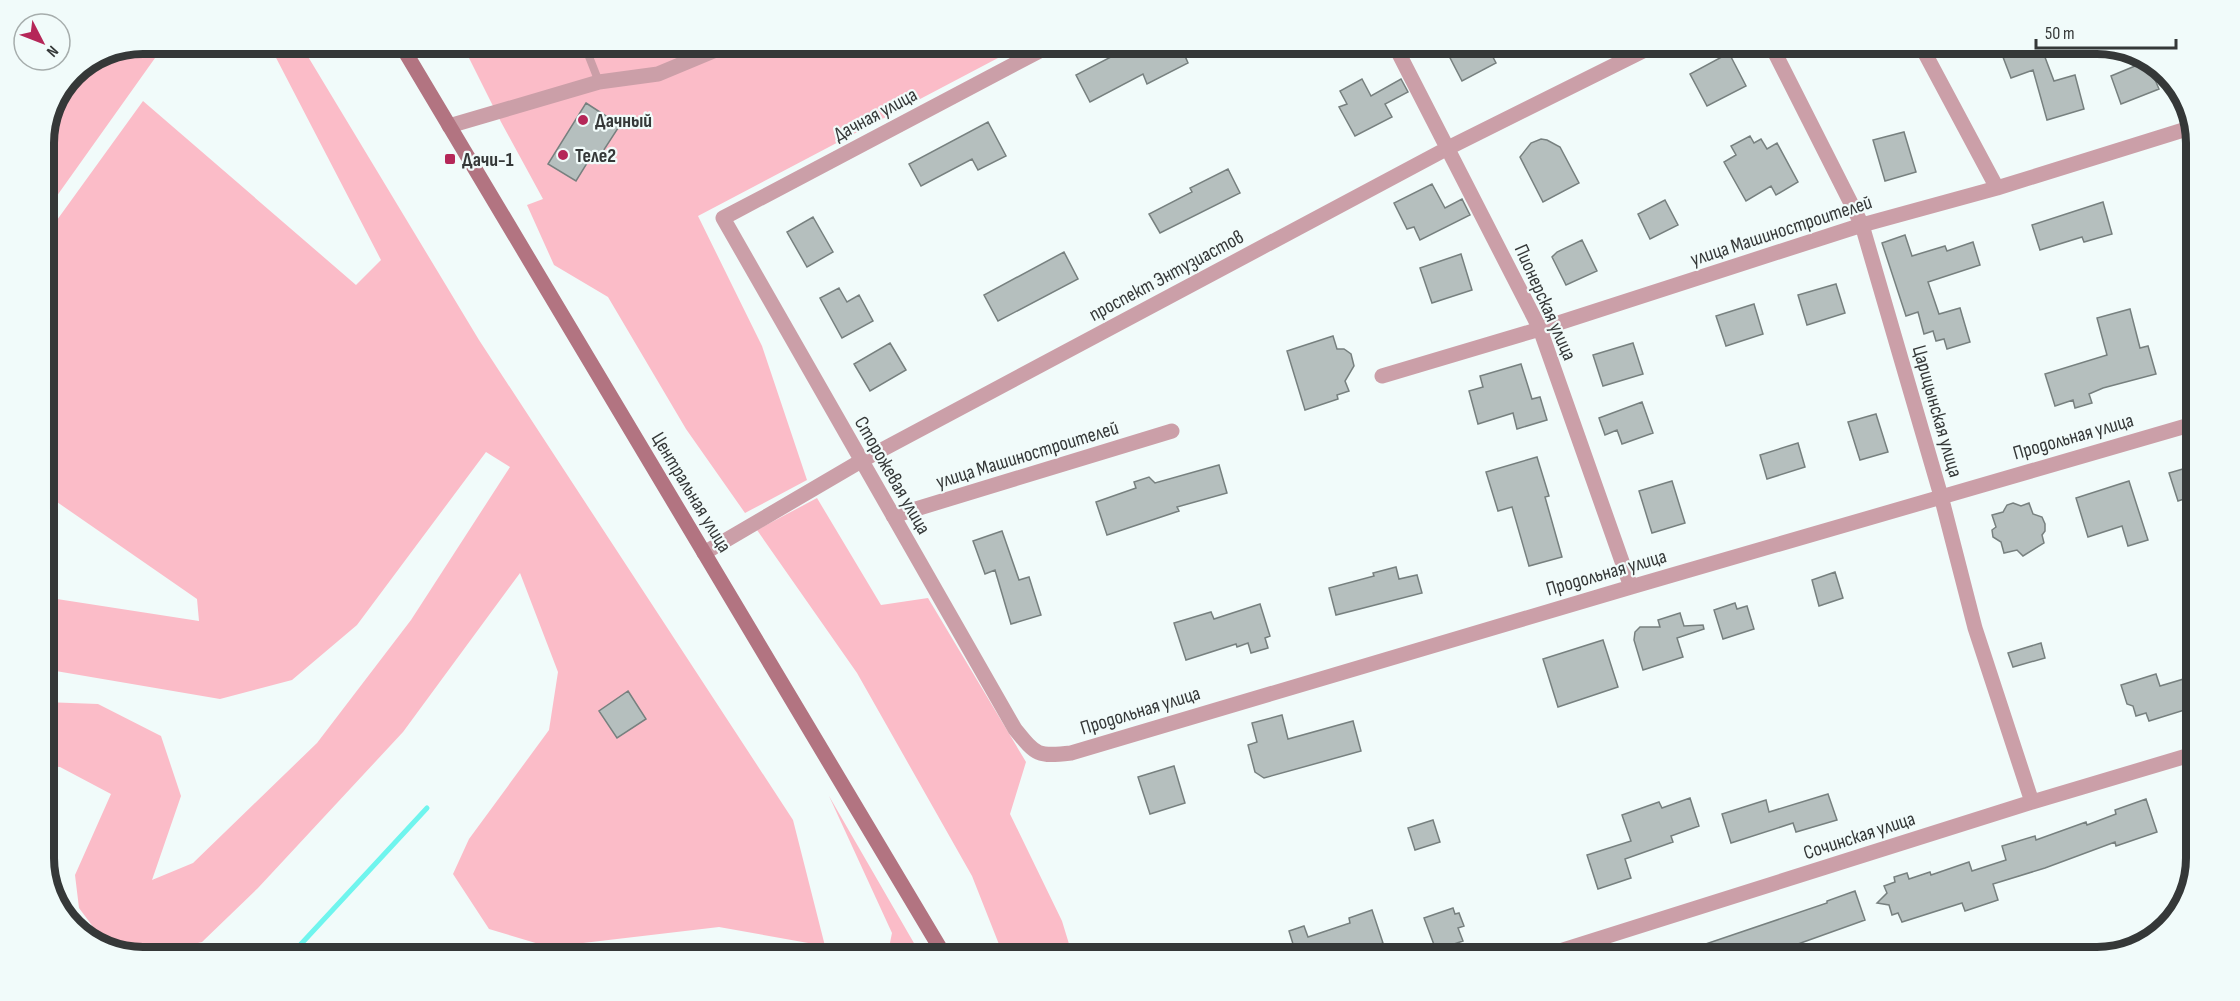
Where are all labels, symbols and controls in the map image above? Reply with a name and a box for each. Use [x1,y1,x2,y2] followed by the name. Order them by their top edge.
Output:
[12,12,72,72] north arrow
[2036,12,2176,50] scale bar
[2045,23,2075,44] text: 50 m
[42,42,62,61] text: N
[829,83,921,147] street label: Дачная улица
[595,109,652,133] place label: Дачный
[576,113,590,127] marker: Дачный
[575,144,616,168] place label: Теле2
[462,148,514,172] place label: Дачи-1
[556,148,570,162] marker: Теле2
[443,152,457,166] marker: Дачи-1
[1688,190,1875,272] street label: улица Машиностроителей
[1085,225,1248,327] street label: проспект Энтузиастов
[1509,241,1581,364] street label: Пионерская улица
[1907,343,1967,480] street label: Царицынская улица
[2010,408,2136,466] street label: Продольная улица
[849,412,936,539] street label: Сторожевая улица
[933,416,1121,494] street label: улица Машиностроителей
[646,428,736,557] street label: Центральная улица
[1543,544,1669,602] street label: Продольная улица
[1077,681,1203,741] street label: Продольная улица
[1801,807,1918,865] street label: Сочинская улица

